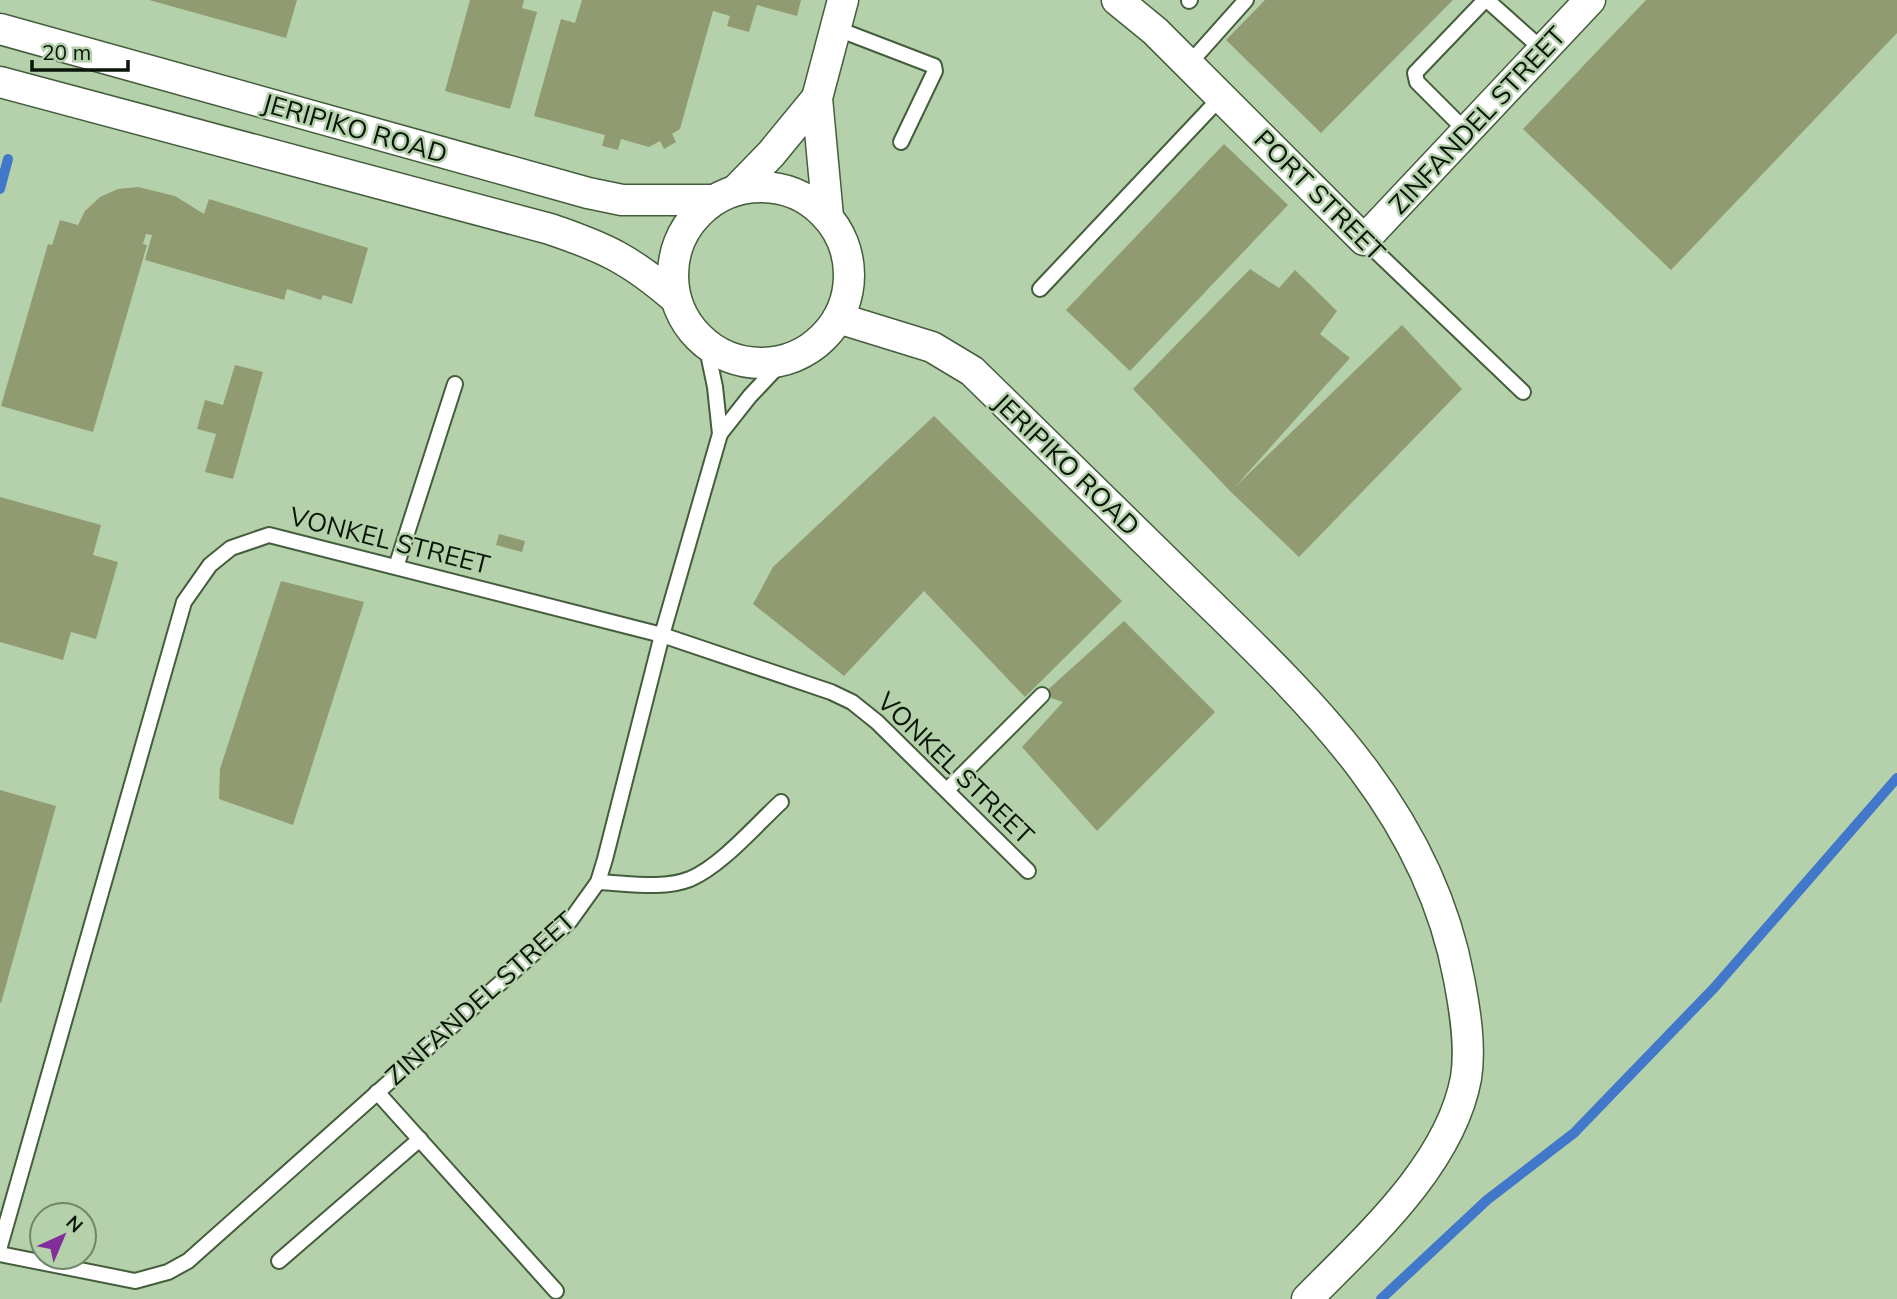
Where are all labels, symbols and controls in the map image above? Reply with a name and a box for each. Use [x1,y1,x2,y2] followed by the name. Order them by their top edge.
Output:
[1382,19,1573,221] street label: ZINFANDEL STREET
[32,28,128,72] scale bar
[42,39,91,65] text: 20 m
[259,86,451,170] street label: JERIPIKO ROAD
[1247,122,1393,268] street label: PORT STREET
[987,386,1147,542] street label: JERIPIKO ROAD
[286,499,494,581] street label: VONKEL STREET
[871,685,1042,851] street label: VONKEL STREET
[378,904,582,1092] street label: ZINFANDEL STREET
[28,1201,98,1271] north arrow
[61,1210,88,1237] text: N

